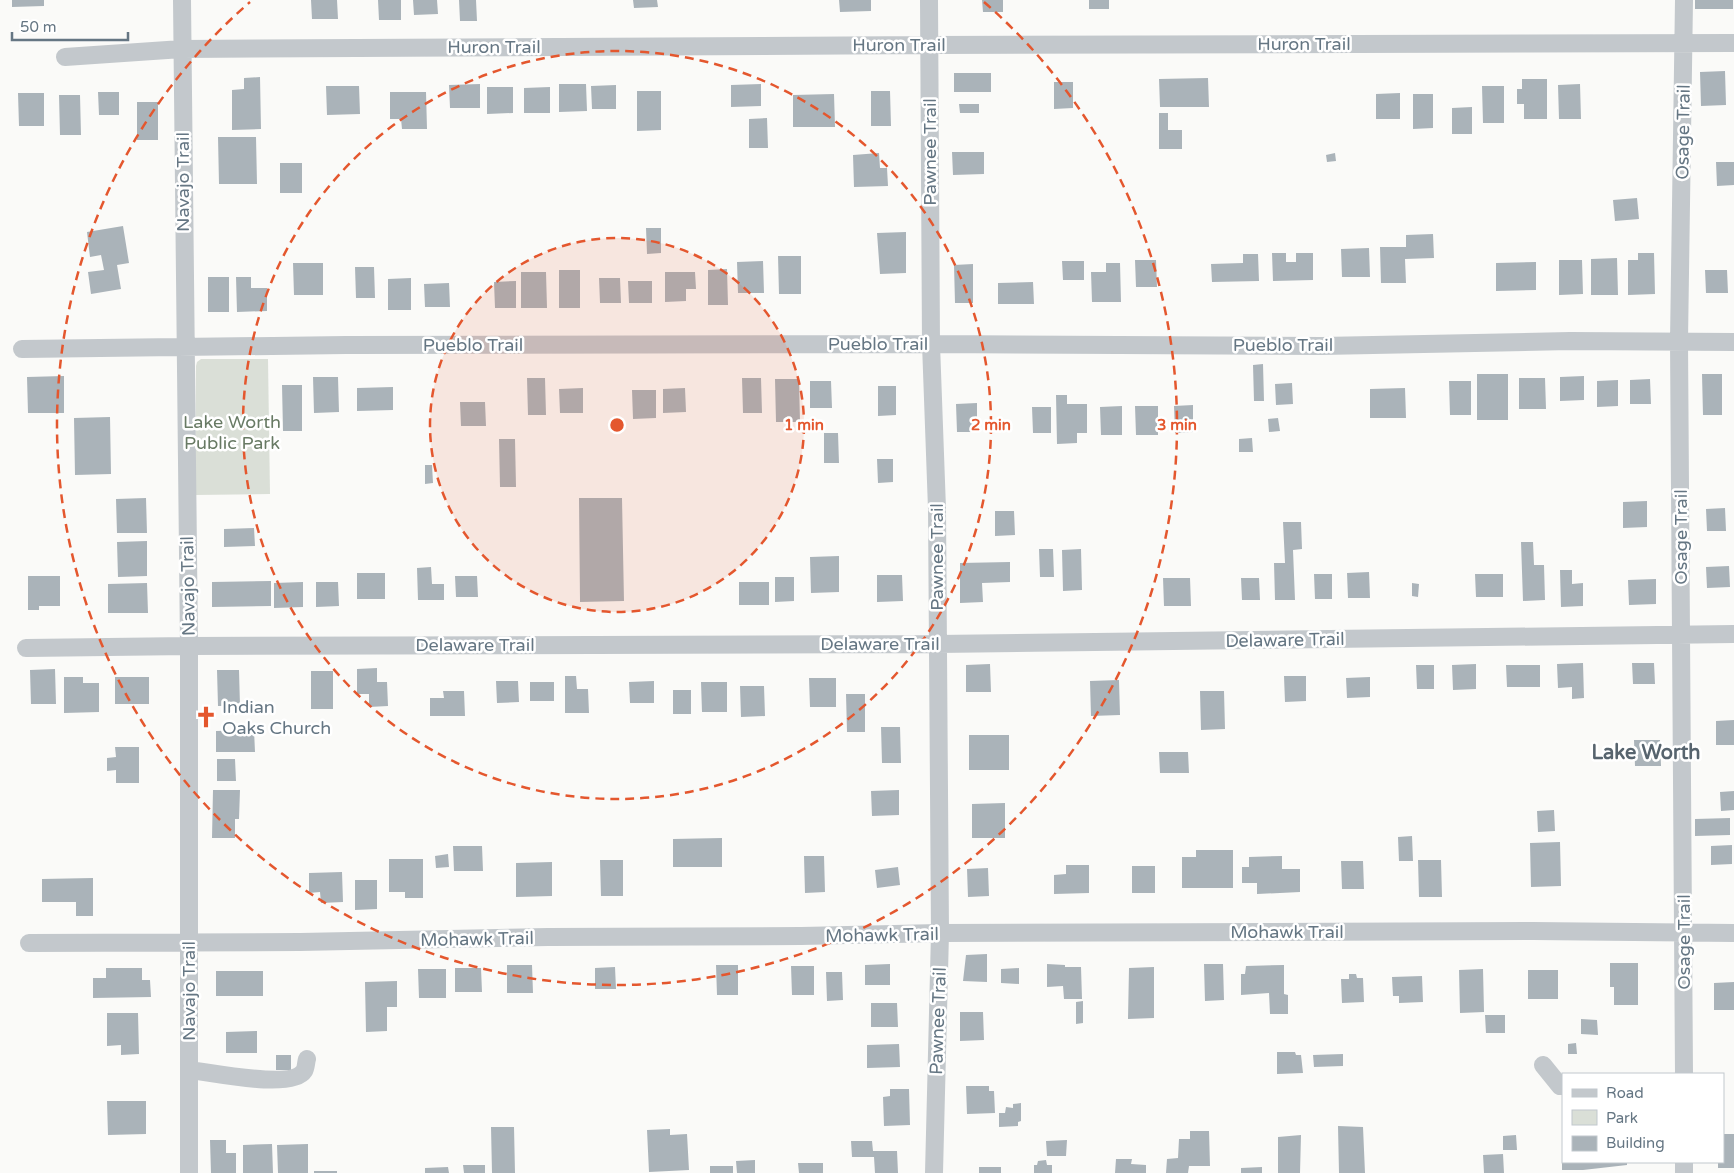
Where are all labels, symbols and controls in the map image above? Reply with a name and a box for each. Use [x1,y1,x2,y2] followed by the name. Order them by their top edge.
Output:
[12,10,129,42] scale bar
[20,18,57,36] text: 50 m
[1257,33,1351,55] street label: Huron Trail
[852,34,946,56] street label: Huron Trail
[447,36,541,58] street label: Huron Trail
[1671,84,1695,180] street label: Osage Trail
[919,98,941,206] street label: Pawnee Trail
[172,132,194,232] street label: Navajo Trail
[828,333,928,355] street label: Pueblo Trail
[423,334,523,356] street label: Pueblo Trail
[1233,334,1333,356] street label: Pueblo Trail
[183,411,281,454] park label: Lake Worth Public Park
[608,416,626,434] centre of rings
[784,416,824,434] text: 1 min
[971,416,1011,434] text: 2 min
[1157,416,1197,434] text: 3 min
[1670,489,1692,585] street label: Osage Trail
[926,503,948,611] street label: Pawnee Trail
[176,536,200,636] street label: Navajo Trail
[1225,628,1345,652] street label: Delaware Trail
[820,633,940,655] street label: Delaware Trail
[415,634,535,656] street label: Delaware Trail
[222,696,331,739] place label: Indian Oaks Church
[193,704,219,730] church icon: Indian Oaks Church
[1592,741,1700,765] district label: Lake Worth
[1673,894,1695,990] street label: Osage Trail
[1230,921,1344,943] street label: Mohawk Trail
[825,923,939,947] street label: Mohawk Trail
[420,927,534,951] street label: Mohawk Trail
[178,941,200,1041] street label: Navajo Trail
[925,967,951,1075] street label: Pawnee Trail
[1562,1073,1724,1163] legend
[1606,1084,1644,1102] text: Road
[1606,1109,1638,1127] text: Park
[1606,1134,1665,1152] text: Building

